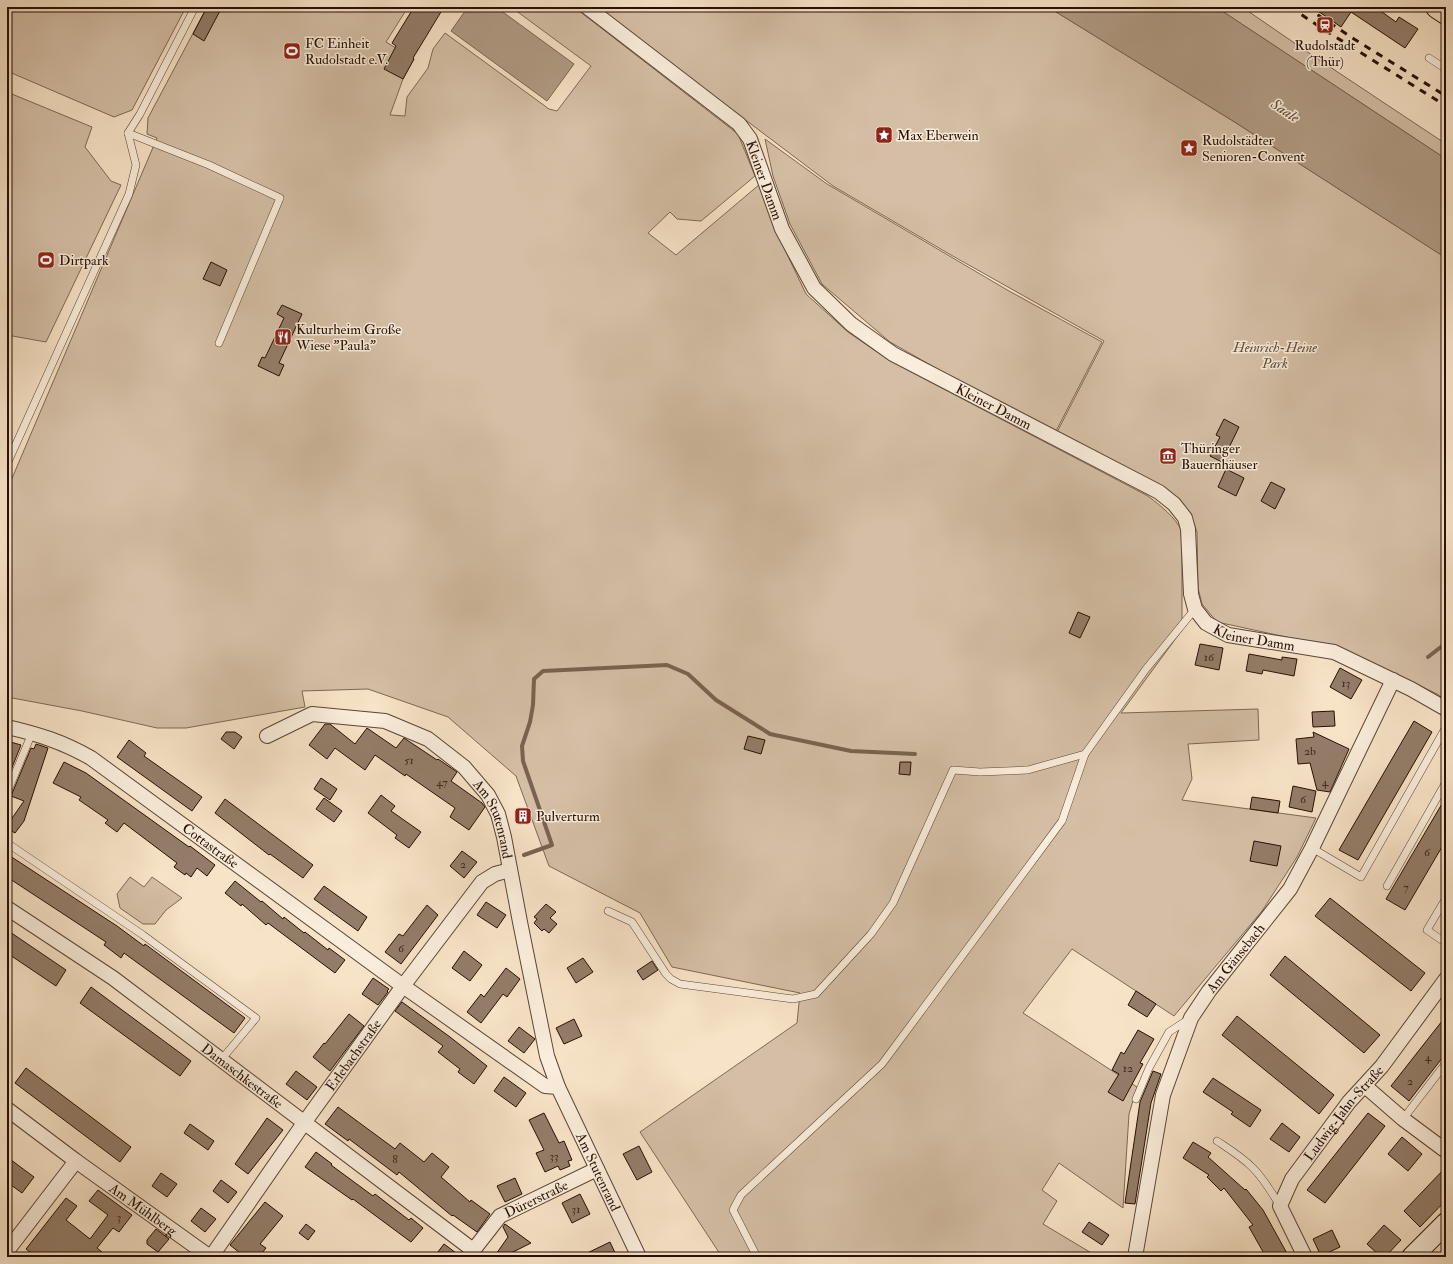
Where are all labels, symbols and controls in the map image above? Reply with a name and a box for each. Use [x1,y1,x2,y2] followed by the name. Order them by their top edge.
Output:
[1315,15,1335,35] station icon: Rudolstadt (Thür)
[305,35,388,68] place label: FC Einheit Rudolstadt e.V.
[1295,37,1356,70] place label: Rudolstadt (Thür)
[282,41,302,61] sports icon: FC Einheit Rudolstadt e.V.
[1266,94,1304,128] water label: Saale
[874,125,894,145] place icon: Max Eberwein
[897,127,979,144] place label: Max Eberwein
[1202,132,1305,165] place label: Rudolstädter Senioren-Convent
[743,138,787,222] street label: Kleiner Damm
[1179,138,1199,158] place icon: Rudolstädter Senioren-Convent
[36,250,56,270] sports icon: Dirtpark
[59,252,109,270] place label: Dirtpark
[295,321,401,354] place label: Kulturheim Große Wiese "Paula"
[273,327,293,347] restaurant icon: Kulturheim Große Wiese "Paula"
[1232,339,1317,372] park label: Heinrich-Heine Park
[953,380,1035,433] street label: Kleiner Damm
[1181,440,1258,473] place label: Thüringer Bauernhäuser
[1158,446,1178,466] museum icon: Thüringer Bauernhäuser
[1210,620,1296,654] street label: Kleiner Damm
[1204,650,1215,665] house number: 16
[1342,676,1350,691] house number: 13
[1304,744,1316,759] house number: 2b
[404,753,414,768] house number: 51
[436,775,448,790] house number: 47
[469,775,516,860] street label: Am Stutenrand
[1322,775,1329,790] house number: 4
[1300,792,1307,807] house number: 6
[513,806,533,826] building icon: Pulverturm
[536,808,600,825] place label: Pulverturm
[179,819,242,872] street label: Cottastraße
[1424,845,1431,860] house number: 6
[460,857,466,872] house number: 2
[1403,880,1409,895] house number: 7
[1202,919,1268,997] street label: Am Gänsebach
[398,941,405,956] house number: 6
[322,1016,385,1094] street label: Erlebachstraße
[198,1039,286,1112] street label: Damaschkestraße
[1425,1050,1432,1065] house number: 4
[1123,1061,1133,1076] house number: 12
[1300,1062,1387,1164] street label: Ludwig-Jahn-Straße
[1407,1074,1413,1089] house number: 2
[572,1129,624,1214] street label: Am Stutenrand
[549,1149,559,1164] house number: 33
[392,1152,398,1167] house number: 8
[501,1176,571,1221] street label: Dürerstraße
[105,1179,181,1240] street label: Am Mühlberg
[572,1202,580,1217] house number: 31
[117,1210,121,1225] house number: 3

